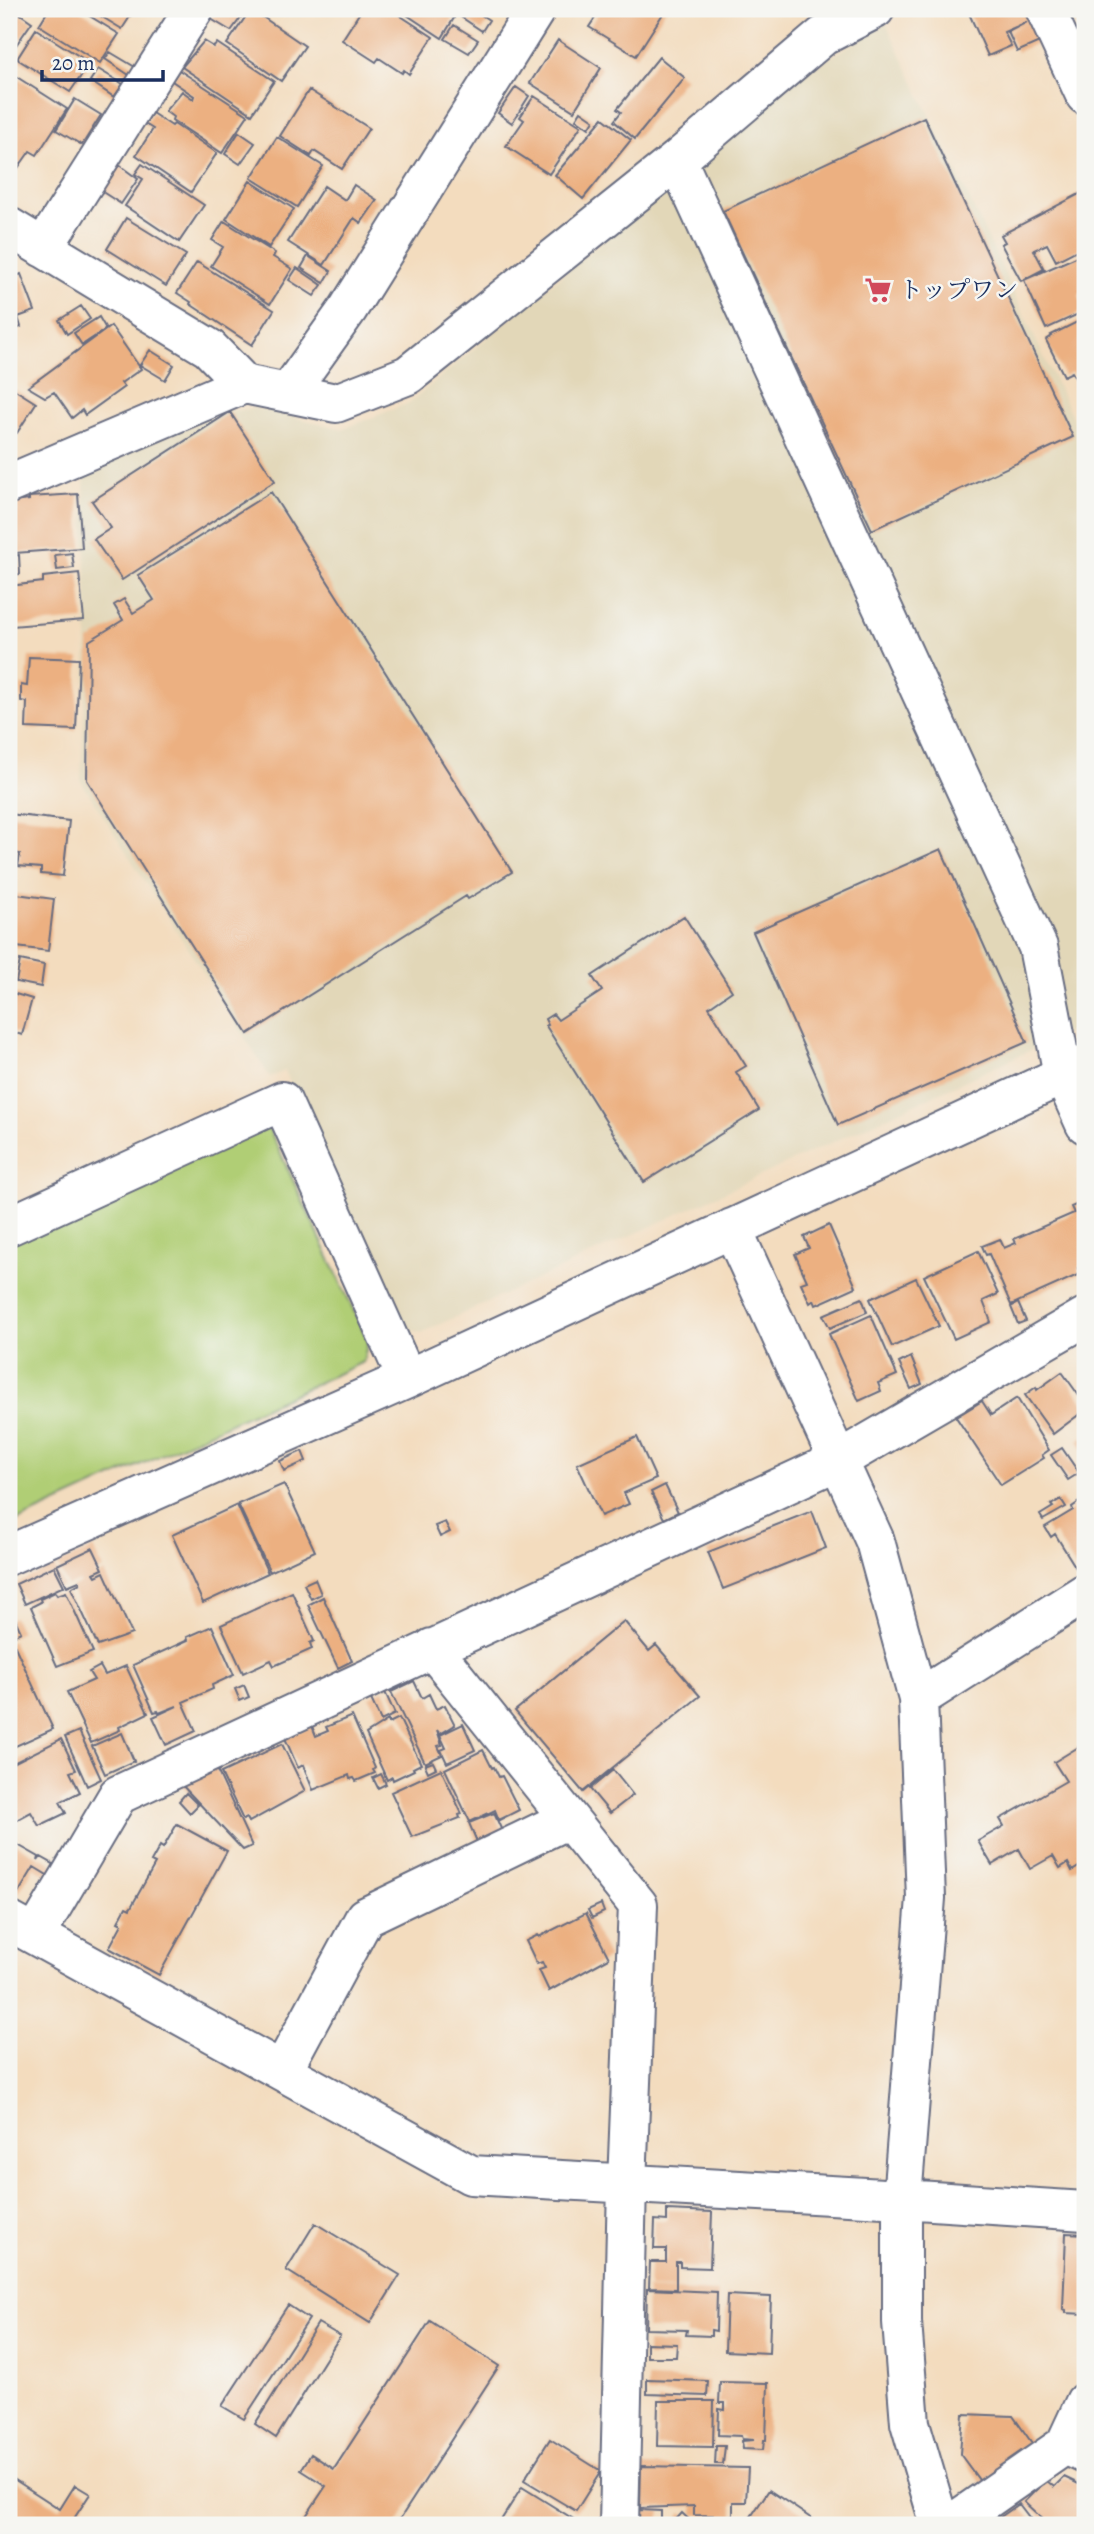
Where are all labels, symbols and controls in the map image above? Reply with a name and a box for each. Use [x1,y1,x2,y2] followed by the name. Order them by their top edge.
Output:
[42,38,163,82] scale bar
[52,49,95,77] text: 20 m
[899,274,1018,306] place label: トップワン
[863,275,893,305] supermarket icon: トップワン

